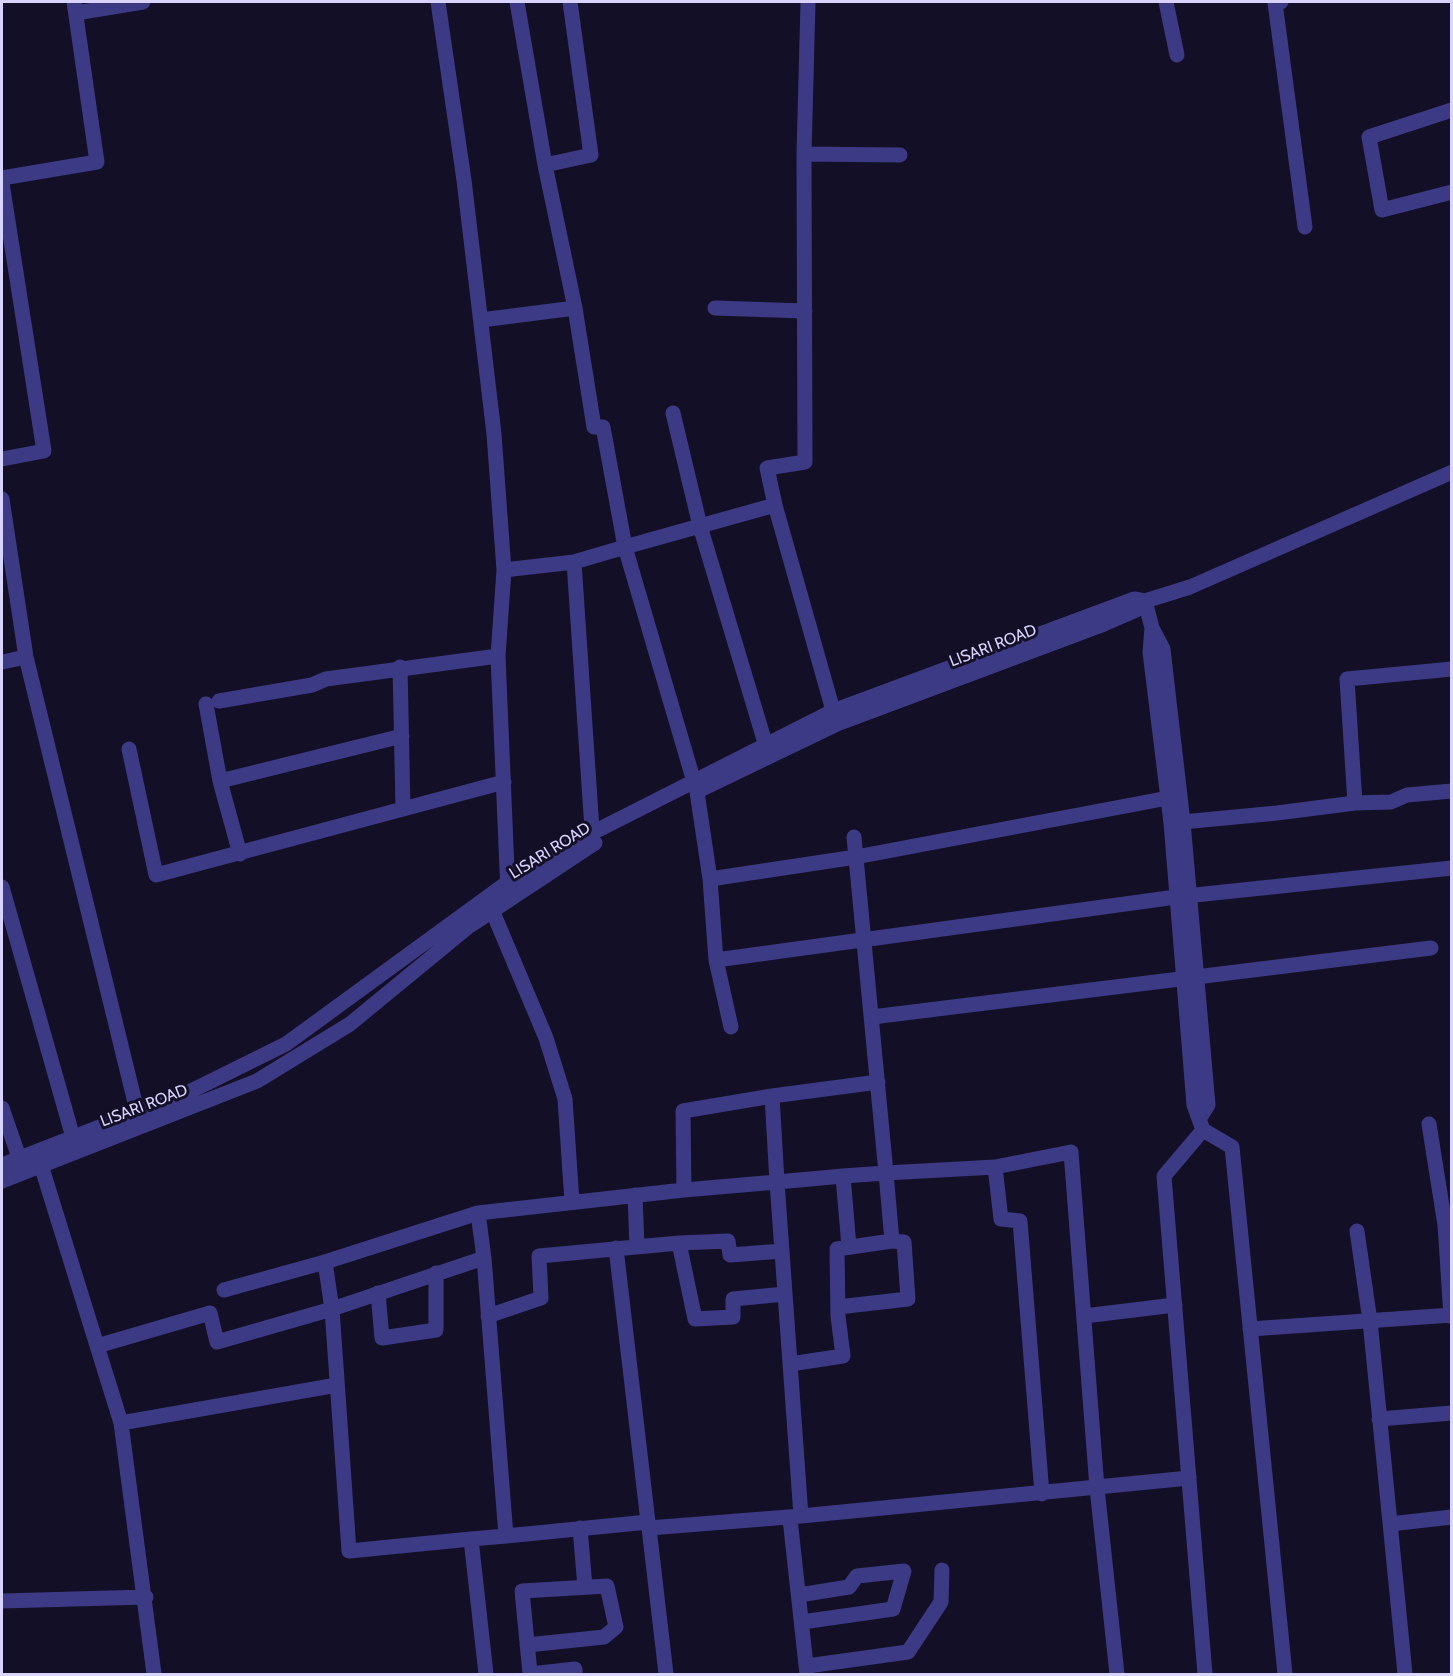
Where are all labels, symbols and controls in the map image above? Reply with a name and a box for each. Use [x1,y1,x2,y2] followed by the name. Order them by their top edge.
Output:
[947,621,1039,671] street label: LISARI ROAD
[506,819,594,883] street label: LISARI ROAD
[98,1081,190,1131] street label: LISARI ROAD

